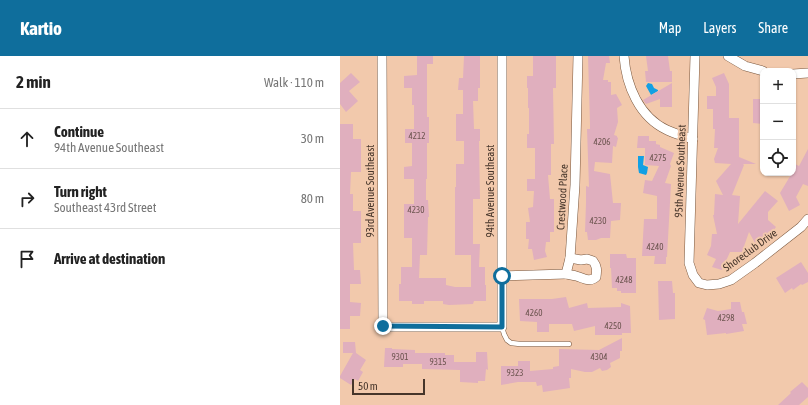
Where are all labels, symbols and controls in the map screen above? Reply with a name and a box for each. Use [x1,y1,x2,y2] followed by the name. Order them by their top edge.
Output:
[20,17,62,39] text: Kartio
[659,20,681,36] text: Map
[703,20,736,36] text: Layers
[758,20,788,36] text: Share
[760,68,796,176] map controls
[760,68,796,104] button: +
[16,72,51,92] text: 2 min
[264,75,324,90] text: Walk · 110 m
[760,104,796,140] button: −
[54,123,104,140] text: Continue
[672,124,688,218] street label: 95th Avenue Southeast
[16,128,38,150] icon: ahead
[301,131,324,146] text: 30 m
[409,131,425,141] house number: 4212
[594,137,610,147] house number: 4206
[54,140,164,155] text: 94th Avenue Southeast
[760,140,796,176] button: locate
[364,144,376,238] street label: 93rd Avenue Southeast
[484,144,496,238] street label: 94th Avenue Southeast
[650,153,666,163] house number: 4275
[554,164,570,230] street label: Crestwood Place
[54,183,107,200] text: Turn right
[16,188,38,210] icon: right
[301,191,324,206] text: 80 m
[54,200,156,215] text: Southeast 43rd Street
[408,205,424,215] house number: 4230
[590,216,606,226] house number: 4230
[721,226,779,274] street label: Shoreclub Drive
[647,242,663,252] house number: 4240
[16,248,38,270] icon: arrive
[54,250,165,267] text: Arrive at destination
[493,267,511,285] route start
[616,275,632,285] house number: 4248
[526,308,542,318] house number: 4260
[718,313,734,323] house number: 4298
[374,317,392,335] route end
[605,321,621,331] house number: 4250
[392,352,408,362] house number: 9301
[591,352,607,362] house number: 4304
[430,357,446,367] house number: 9315
[507,368,523,378] house number: 9323
[352,377,425,396] scale bar
[358,380,378,392] text: 50 m

